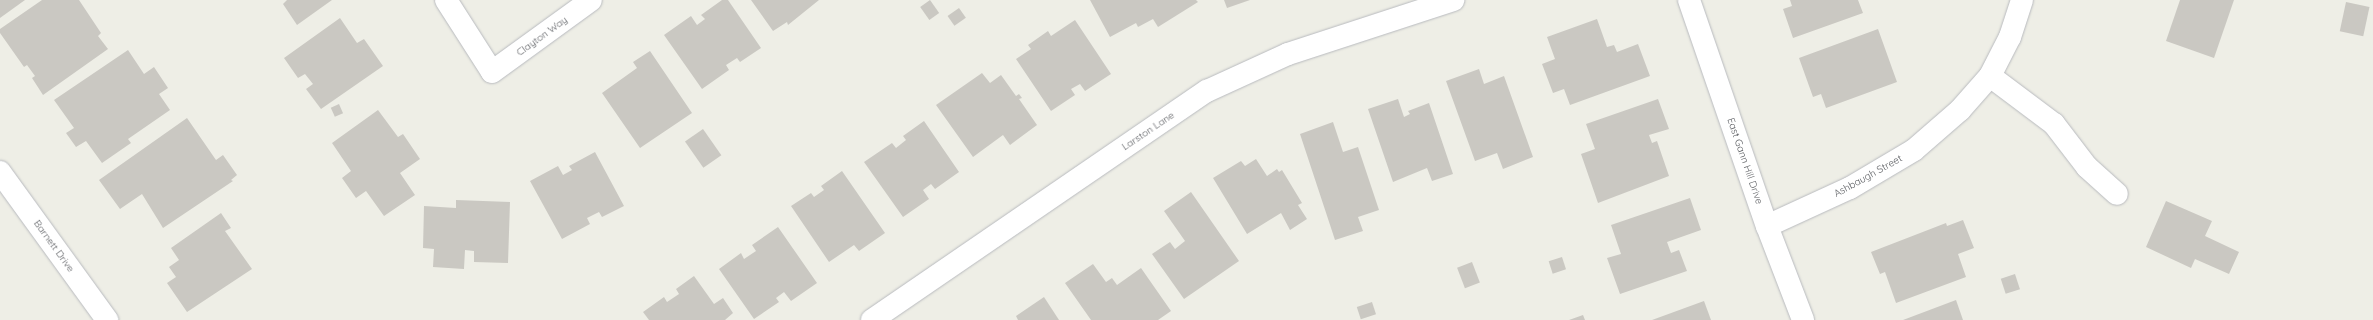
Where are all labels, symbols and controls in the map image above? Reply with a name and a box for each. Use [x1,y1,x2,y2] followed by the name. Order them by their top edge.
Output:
[514,14,570,58] street label: Clayton Way
[1120,109,1176,153] street label: Larston Lane
[1725,116,1765,206] street label: East Gann Hill Drive
[1832,152,1904,200] street label: Ashbaugh Street
[31,218,77,274] street label: Barnett Drive

